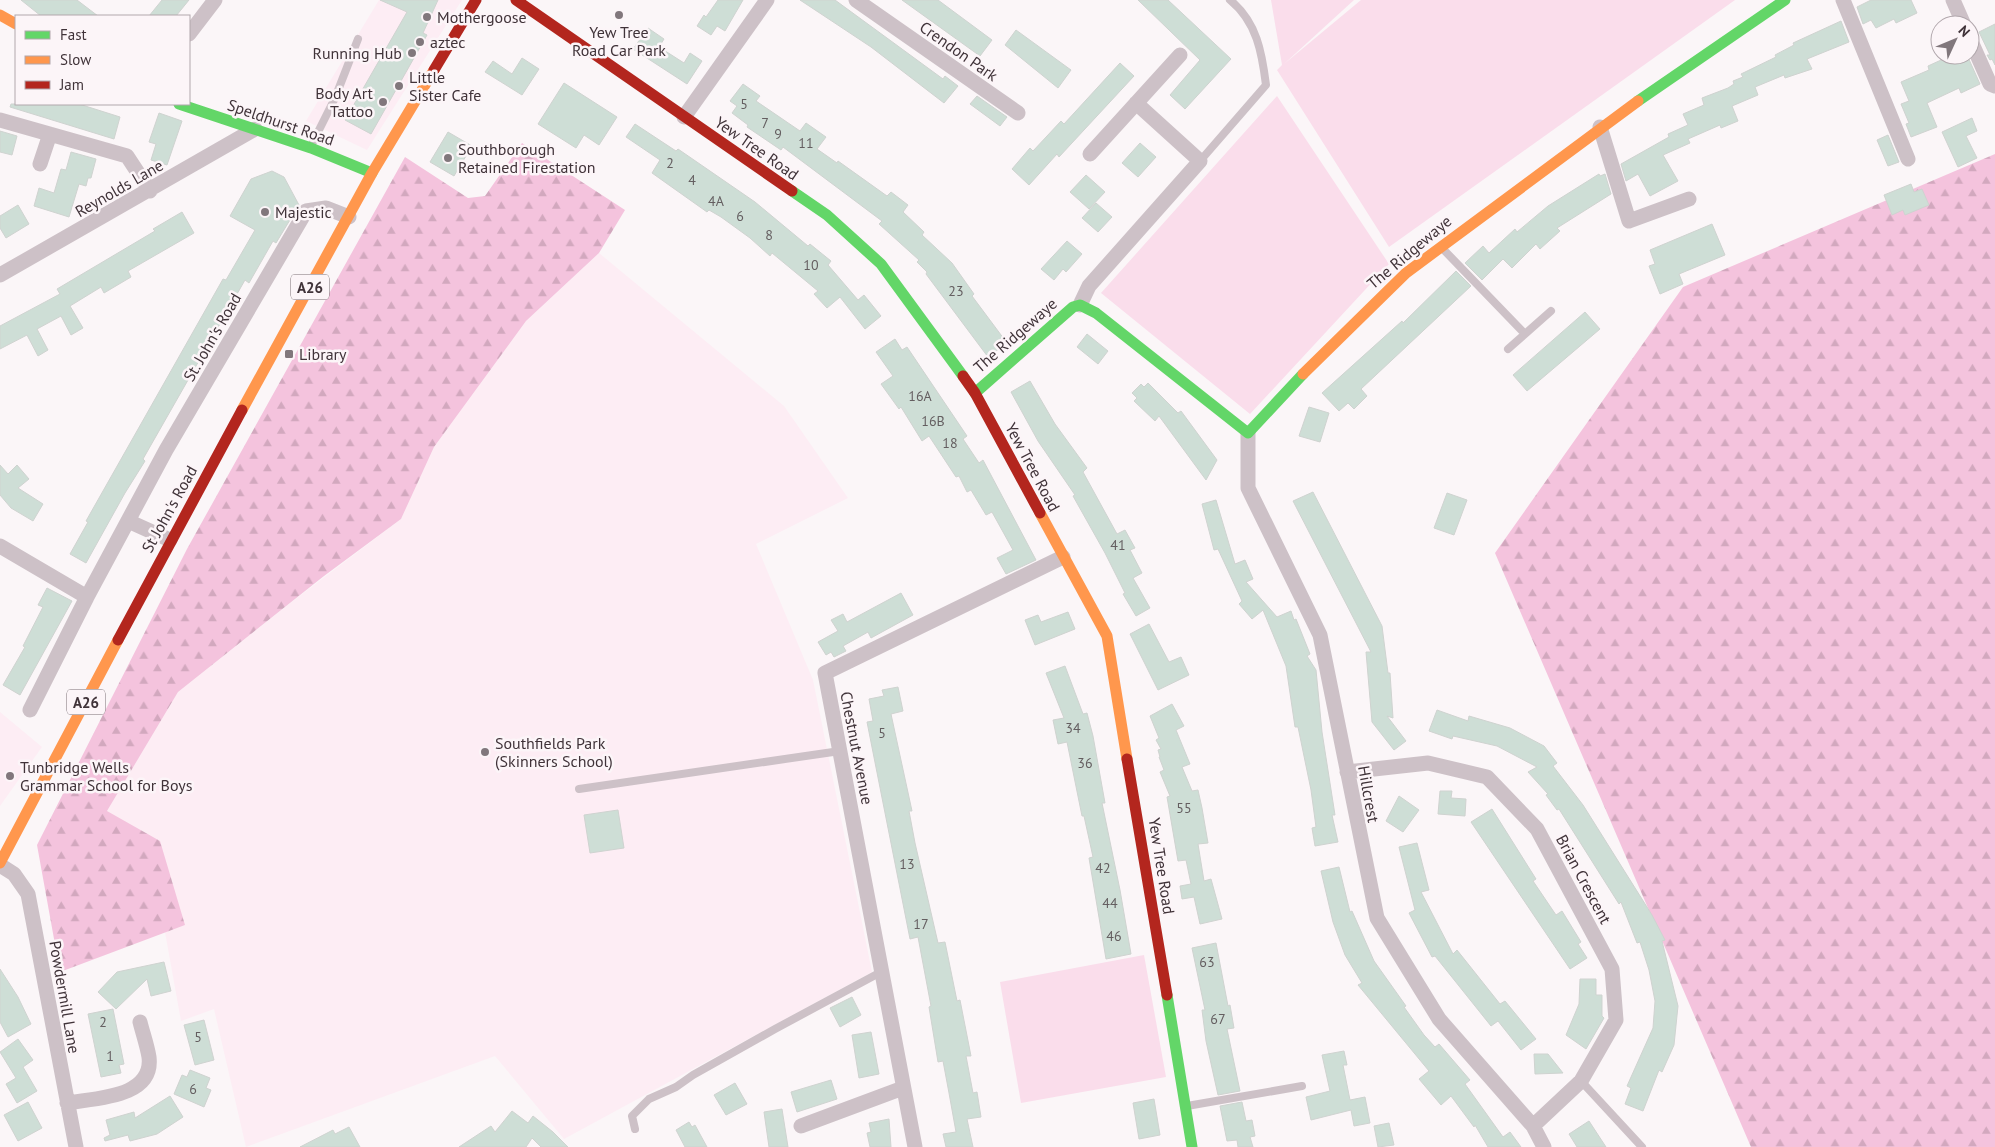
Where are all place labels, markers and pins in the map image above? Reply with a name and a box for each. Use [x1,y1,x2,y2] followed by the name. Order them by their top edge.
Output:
[437,7,527,27] place label: Mothergoose
[613,9,625,21] marker: Yew Tree Road Car Park
[421,11,433,23] marker: Mothergoose
[572,22,666,60] place label: Yew Tree Road Car Park
[430,32,466,52] place label: aztec
[414,36,426,48] marker: aztec
[313,43,402,63] place label: Running Hub
[406,47,418,59] marker: Running Hub
[409,67,481,105] place label: Little Sister Cafe
[393,80,405,92] marker: Little Sister Cafe
[315,83,374,121] place label: Body Art Tattoo
[377,96,389,108] marker: Body Art Tattoo
[458,139,596,177] place label: Southborough Retained Firestation
[442,152,454,164] marker: Southborough Retained Firestation
[275,202,332,222] place label: Majestic
[259,206,271,218] marker: Majestic
[299,344,347,364] place label: Library
[283,348,295,360] marker: Library
[495,733,613,771] place label: Southfields Park (Skinners School)
[479,746,491,758] marker: Southfields Park (Skinners School)
[20,757,193,795] place label: Tunbridge Wells Grammar School for Boys
[4,770,16,782] marker: Tunbridge Wells Grammar School for Boys

